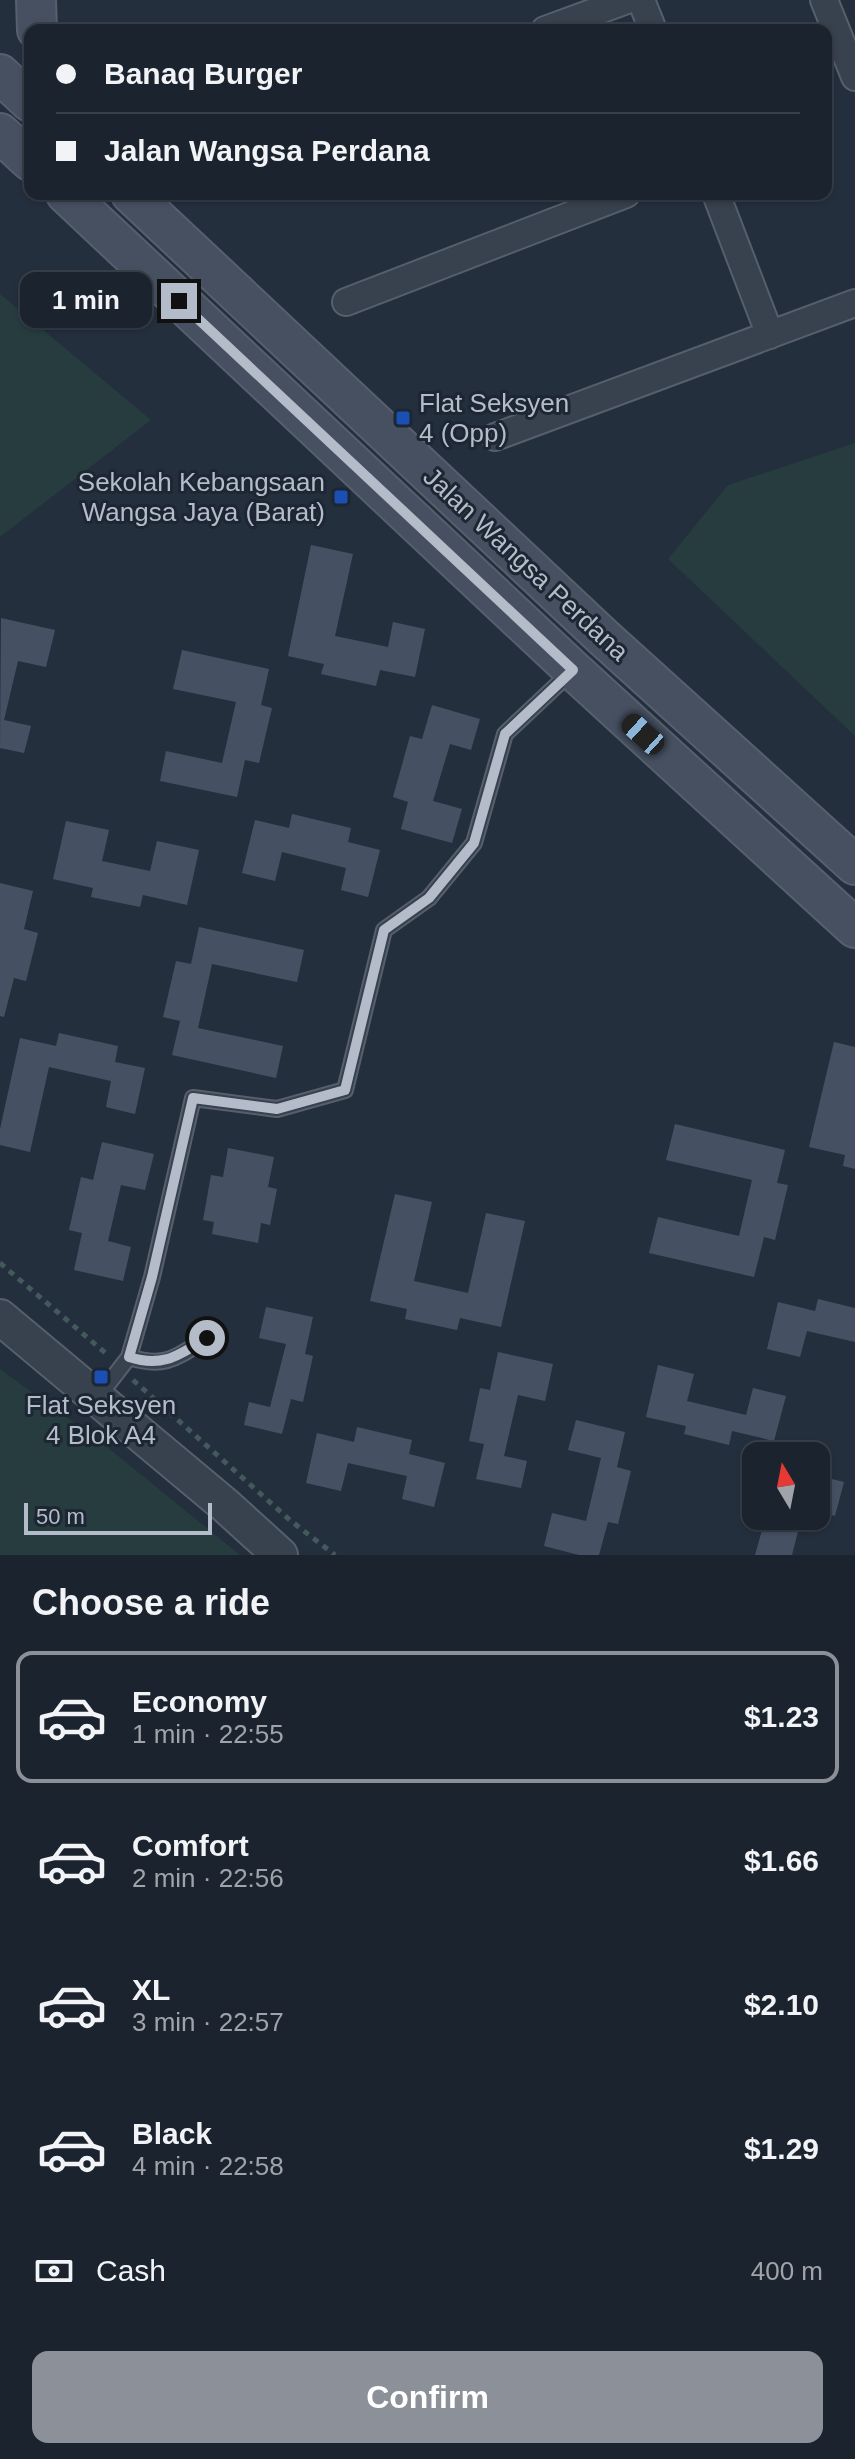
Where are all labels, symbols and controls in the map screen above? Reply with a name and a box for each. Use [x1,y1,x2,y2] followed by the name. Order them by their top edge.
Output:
[104,57,302,90] text: Banaq Burger
[104,134,430,167] text: Jalan Wangsa Perdana
[19,273,151,329] callout: 1 min
[161,283,197,319] route end
[52,285,120,315] text: 1 min
[419,388,569,448] place label: Flat Seksyen 4 (Opp)
[394,409,412,427] marker: Flat Seksyen 4 (Opp)
[417,461,635,667] street label: Jalan Wangsa Perdana
[78,467,325,527] place label: Sekolah Kebangsaan Wangsa Jaya (Barat)
[332,488,350,506] marker: Sekolah Kebangsaan Wangsa Jaya (Barat)
[617,709,669,759] car
[189,1320,225,1356] route start
[92,1368,110,1386] marker: Flat Seksyen 4 Blok A4
[26,1390,176,1450] place label: Flat Seksyen 4 Blok A4
[742,1442,830,1530] north arrow
[742,1442,830,1530] map controls
[24,1499,212,1535] scale bar
[36,1504,85,1529] text: 50 m
[32,1582,270,1623] text: Choose a ride
[36,1681,108,1753] icon: car
[132,1685,267,1718] text: Economy
[744,1700,819,1733] text: $1.23
[132,1719,284,1749] text: 1 min · 22:55
[36,1825,108,1897] icon: car
[132,1829,249,1862] text: Comfort
[744,1844,819,1877] text: $1.66
[132,1863,284,1893] text: 2 min · 22:56
[36,1969,108,2041] icon: car
[132,1973,170,2006] text: XL
[744,1988,819,2021] text: $2.10
[132,2007,284,2037] text: 3 min · 22:57
[36,2113,108,2185] icon: car
[132,2117,212,2150] text: Black
[744,2132,819,2165] text: $1.29
[132,2151,284,2181] text: 4 min · 22:58
[32,2249,76,2293] icon: cash
[96,2254,166,2287] text: Cash
[751,2256,823,2286] text: 400 m
[32,2351,823,2443] button: Confirm

